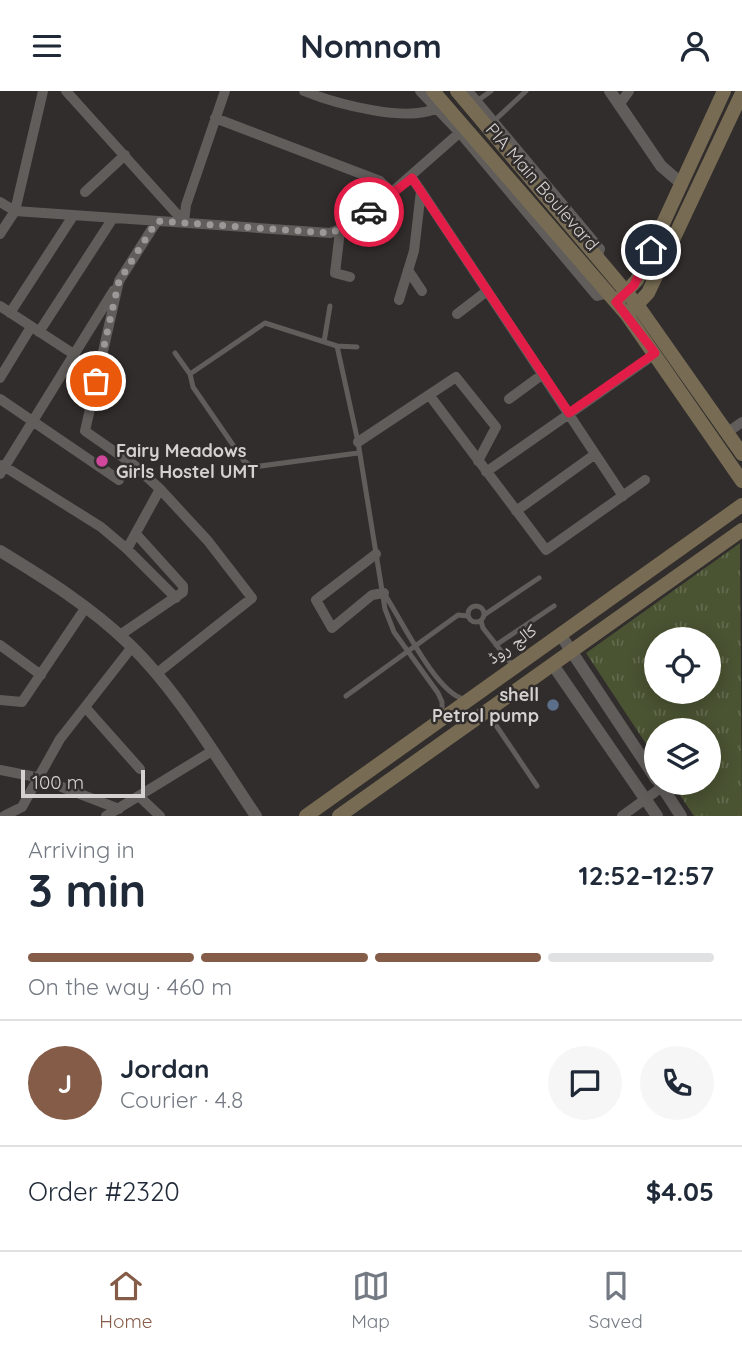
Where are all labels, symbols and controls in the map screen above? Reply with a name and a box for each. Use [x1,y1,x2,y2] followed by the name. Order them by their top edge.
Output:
[300,26,442,66] text: Nomnom
[28,27,66,65] icon: menu
[676,27,714,65] icon: person
[481,118,604,255] street label: PIA Main Boulevard
[334,177,404,247] courier
[350,193,388,231] icon: car
[621,220,681,280] pin
[632,231,670,269] icon: home
[66,351,126,411] pin
[77,362,115,400] icon: bag
[116,439,259,483] place label: Fairy Meadows Girls Hostel UMT
[94,453,110,469] marker: Fairy Meadows Girls Hostel UMT
[482,618,542,670] street label: کالج روڈ
[644,627,721,795] map controls
[644,627,721,704] button: locate
[432,683,539,727] place label: shell Petrol pump
[545,697,561,713] marker: shell Petrol pump
[644,718,721,795] button: layers
[21,767,145,799] scale bar
[32,770,84,794] text: 100 m
[28,835,135,864] text: Arriving in
[579,859,714,892] text: 12:52–12:57
[28,861,146,919] text: 3 min
[28,972,232,1001] text: On the way · 460 m
[548,1046,622,1120] button: chat
[640,1046,714,1120] button: phone
[120,1052,209,1085] text: Jordan
[58,1067,72,1100] text: J
[120,1085,243,1114] text: Courier · 4.8
[28,1175,180,1208] text: Order #2320
[646,1175,714,1208] text: $4.05
[99,1267,153,1333] tab: Home
[351,1267,390,1333] tab: Map
[589,1267,643,1333] tab: Saved

